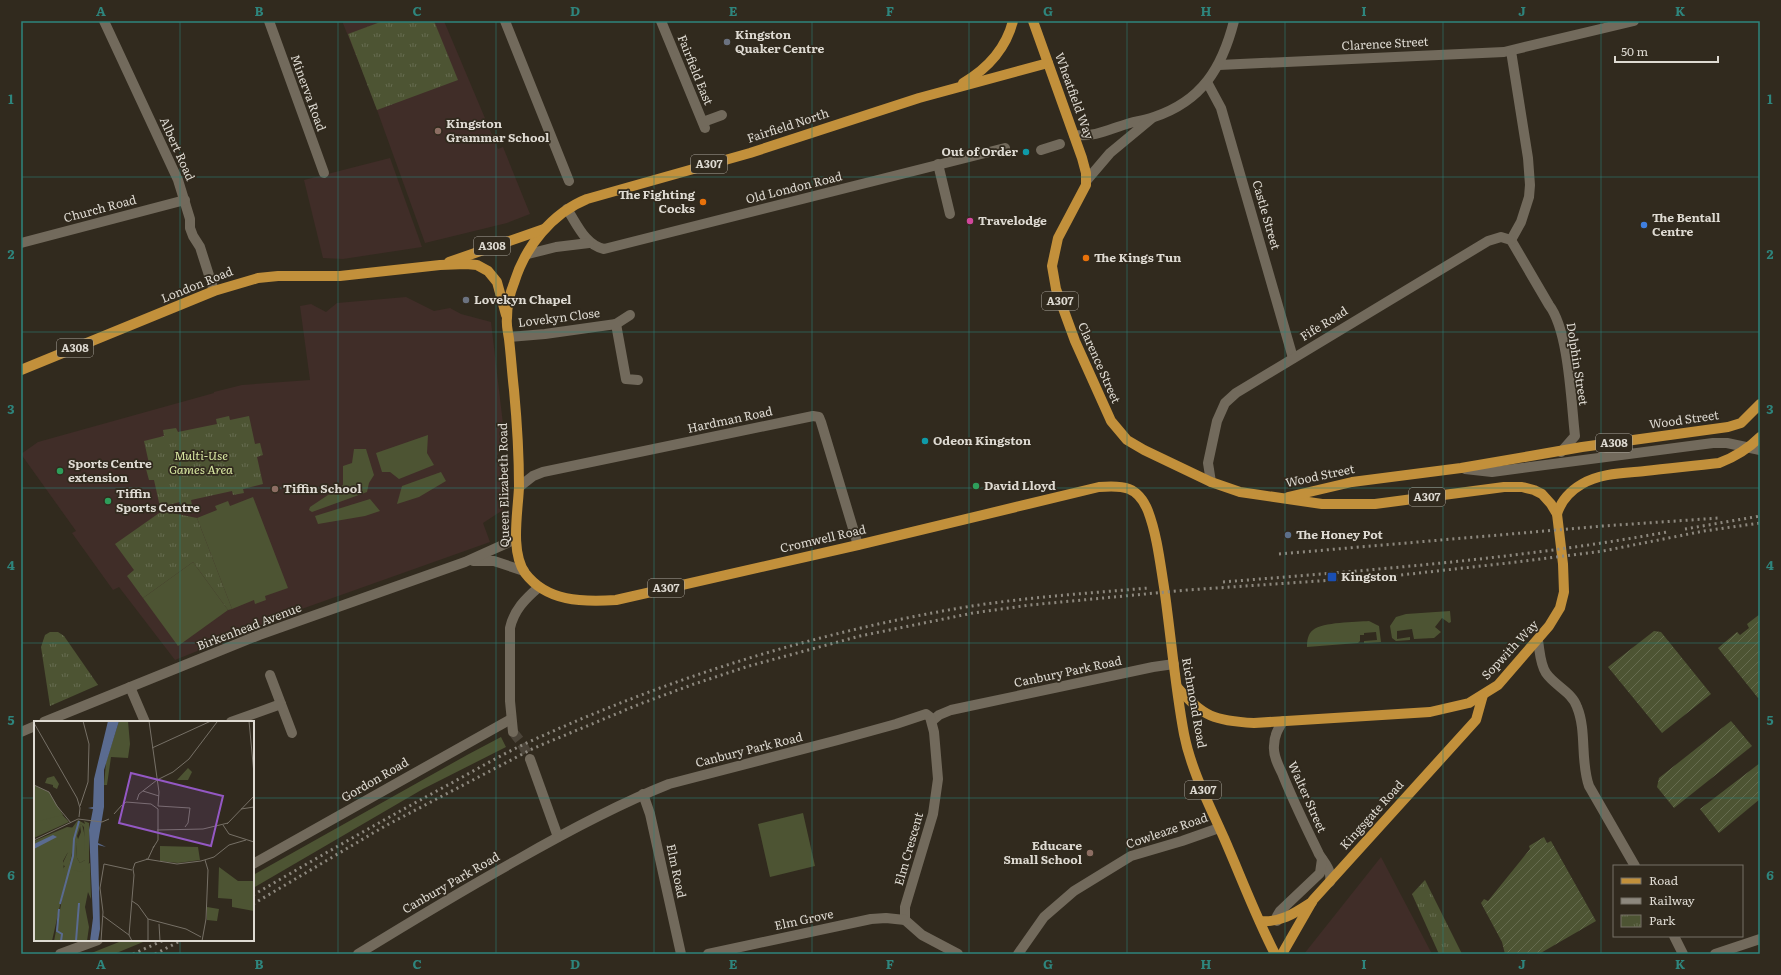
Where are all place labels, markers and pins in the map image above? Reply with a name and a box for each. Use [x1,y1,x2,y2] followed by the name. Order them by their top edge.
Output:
[735,25,824,57] place label: Kingston Quaker Centre
[722,37,732,47] marker: Kingston Quaker Centre
[446,114,550,146] place label: Kingston Grammar School
[433,126,443,136] marker: Kingston Grammar School
[941,142,1018,160] place label: Out of Order
[1021,147,1031,157] marker: Out of Order
[618,185,696,217] place label: The Fighting Cocks
[698,197,708,207] marker: The Fighting Cocks
[1652,208,1721,240] place label: The Bentall Centre
[978,211,1047,229] place label: Travelodge
[965,216,975,226] marker: Travelodge
[1639,220,1649,230] marker: The Bentall Centre
[1094,248,1182,266] place label: The Kings Tun
[1081,253,1091,263] marker: The Kings Tun
[474,290,572,308] place label: Lovekyn Chapel
[461,295,471,305] marker: Lovekyn Chapel
[933,431,1032,449] place label: Odeon Kingston
[920,436,930,446] marker: Odeon Kingston
[68,454,152,486] place label: Sports Centre extension
[55,466,65,476] marker: Sports Centre extension
[984,476,1056,494] place label: David Lloyd
[283,479,362,497] place label: Tiffin School
[971,481,981,491] marker: David Lloyd
[116,484,200,516] place label: Tiffin Sports Centre
[270,484,280,494] marker: Tiffin School
[103,496,113,506] marker: Tiffin Sports Centre
[1296,525,1384,543] place label: The Honey Pot
[1283,530,1293,540] marker: The Honey Pot
[1341,567,1398,585] place label: Kingston
[1326,571,1338,583] marker: Kingston
[1003,836,1083,868] place label: Educare Small School
[1085,848,1095,858] marker: Educare Small School

